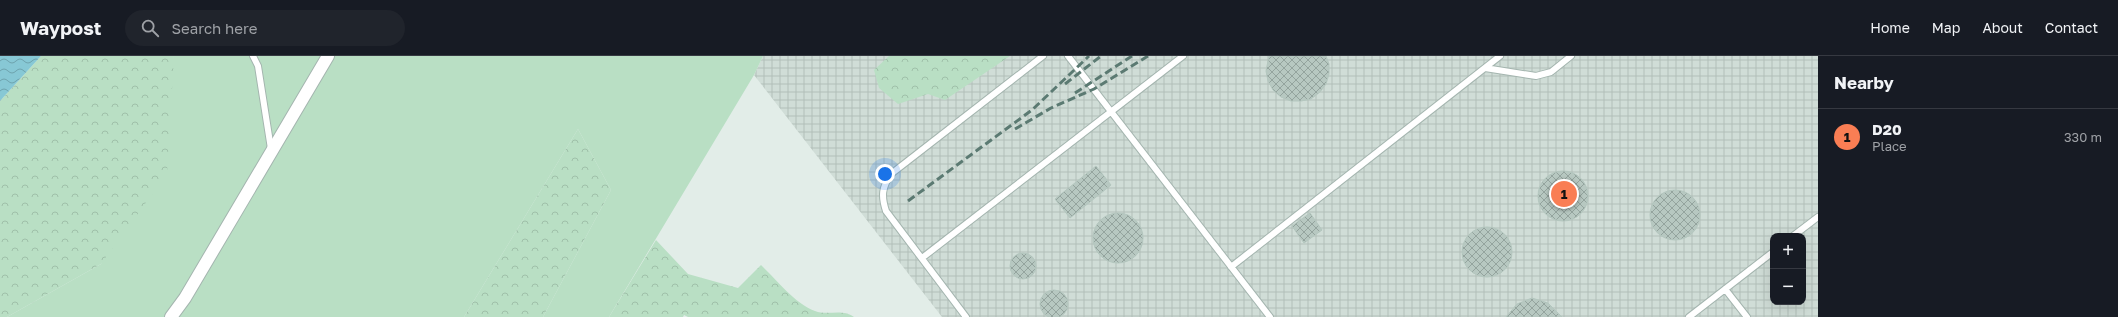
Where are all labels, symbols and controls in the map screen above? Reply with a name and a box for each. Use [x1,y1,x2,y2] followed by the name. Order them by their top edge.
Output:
[125,10,405,46] search box
[20,16,101,39] text: Waypost
[139,17,161,39] icon: search
[171,19,257,37] text: Search here
[1870,19,1910,36] text: Home
[1932,19,1960,36] text: Map
[1982,19,2023,36] text: About
[2045,19,2098,36] text: Contact
[1834,72,1894,93] text: Nearby
[1872,120,1902,138] text: D20
[1844,129,1850,145] text: 1
[2064,129,2102,145] text: 330 m
[1872,138,1907,154] text: Place
[875,164,895,184] your location
[1551,179,1577,209] pin: 1
[1770,233,1806,305] map controls
[1770,233,1806,269] button: +
[1770,269,1806,305] button: −

